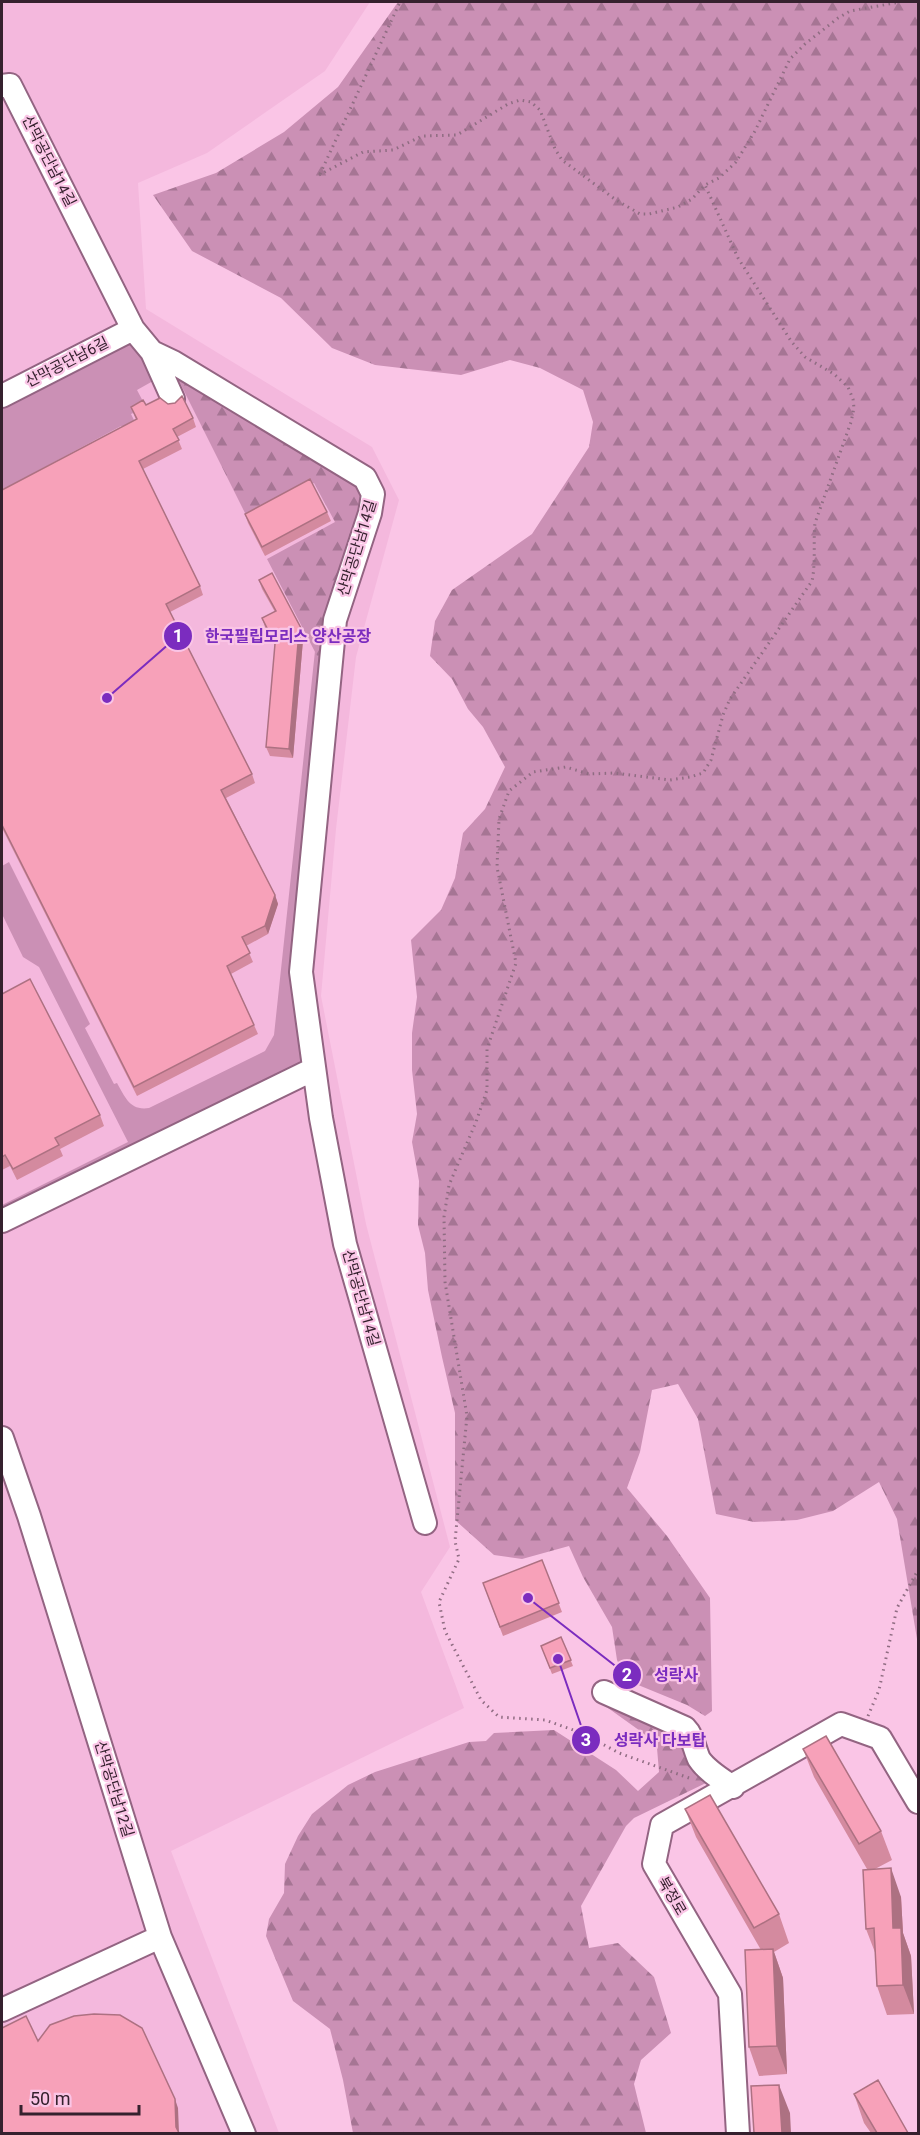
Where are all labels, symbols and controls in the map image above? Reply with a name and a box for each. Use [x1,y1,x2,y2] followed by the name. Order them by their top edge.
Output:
[18,113,80,209] street label: 산막공단남14길
[22,333,112,391] street label: 산막공단남6길
[334,498,380,598] street label: 산막공단남14길
[163,619,383,653] callout: 한국필립모리스 양산공장
[173,625,183,646] text: 1
[205,627,371,646] text: 한국필립모리스 양산공장
[339,1248,383,1348] street label: 산막공단남14길
[612,1658,710,1692] callout: 성락사
[622,1664,632,1685] text: 2
[654,1666,698,1685] text: 성락사
[571,1723,718,1757] callout: 성락사 다보탑
[581,1729,591,1750] text: 3
[614,1731,706,1750] text: 성락사 다보탑
[91,1739,137,1839] street label: 산막공단남12길
[654,1874,690,1918] street label: 북정로
[21,2078,140,2116] scale bar
[30,2088,70,2109] text: 50 m

